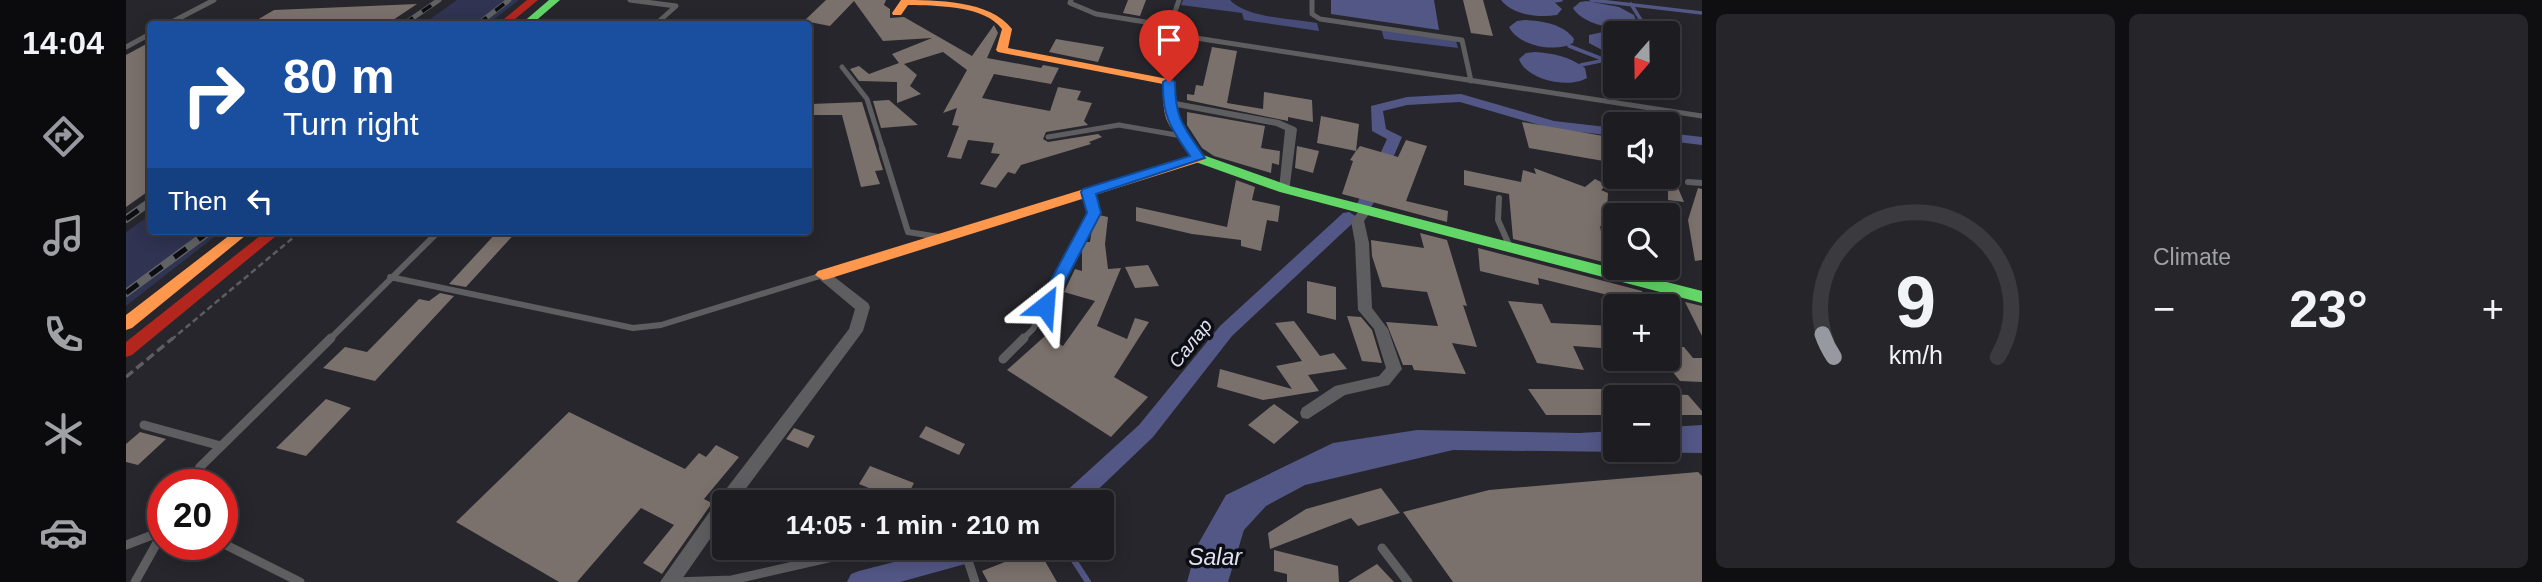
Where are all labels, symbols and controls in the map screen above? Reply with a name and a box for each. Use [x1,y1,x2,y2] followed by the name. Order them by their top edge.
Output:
[1139,10,1199,82] pin
[1150,21,1188,59] icon: arrive
[1603,21,1680,98] north arrow
[1603,21,1680,462] map controls
[22,25,104,61] text: 14:04
[168,49,259,140] icon: right
[283,49,395,103] text: 80 m
[283,106,419,142] text: Turn right
[39,112,88,161] icon: directions
[1603,112,1680,189] button: sound
[241,182,279,220] icon: left
[168,186,227,216] text: Then
[1603,203,1680,280] button: search
[39,211,88,260] icon: music
[2153,244,2231,270] text: Climate
[1895,261,1936,342] text: 9
[1008,269,1082,343] position arrow
[2289,280,2368,338] text: 23°
[2153,288,2175,330] text: −
[2482,288,2504,330] text: +
[1603,294,1680,371] button: +
[39,310,88,359] icon: phone
[1165,315,1216,372] water label: Салар
[1888,341,1943,369] text: km/h
[1603,385,1680,462] button: −
[39,409,88,458] icon: climate
[147,469,238,560] speed limit sign: 20
[39,508,88,557] icon: car
[786,510,1040,540] text: 14:05 · 1 min · 210 m
[1188,544,1243,570] water label: Salar

